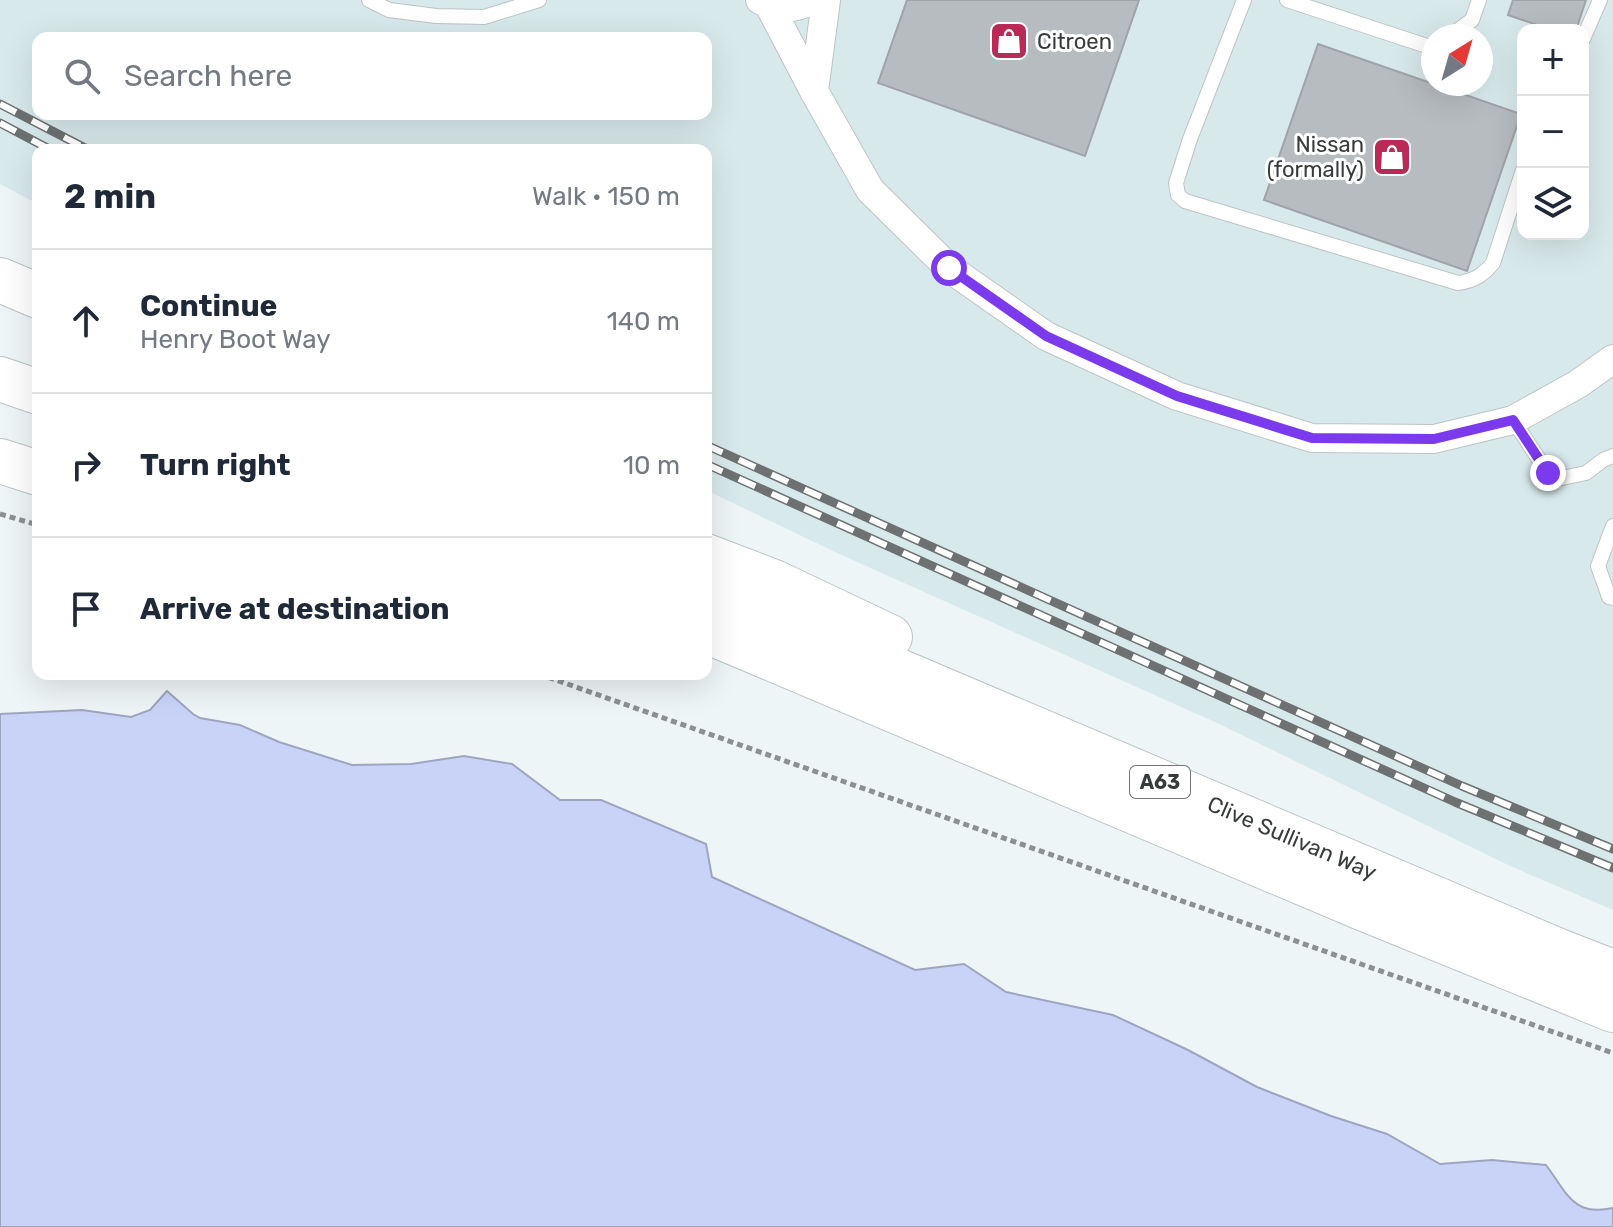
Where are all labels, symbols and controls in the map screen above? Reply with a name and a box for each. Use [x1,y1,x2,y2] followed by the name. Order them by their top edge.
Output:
[988,20,1030,62] shop icon: Citroen
[1421,24,1493,96] north arrow
[1517,24,1589,240] map controls
[1517,24,1589,96] button: +
[1037,28,1112,55] place label: Citroen
[32,32,712,120] search box
[60,54,104,98] icon: search
[124,58,292,94] text: Search here
[1517,96,1589,168] button: −
[1267,131,1364,183] place label: Nissan (formally)
[1371,136,1413,178] shop icon: Nissan (formally)
[1517,168,1589,240] button: layers
[64,176,156,217] text: 2 min
[532,181,680,212] text: Walk · 150 m
[931,250,967,286] route start
[140,288,277,324] text: Continue
[64,299,108,343] icon: ahead
[607,306,680,337] text: 140 m
[140,324,331,355] text: Henry Boot Way
[64,443,108,487] icon: right
[140,447,291,483] text: Turn right
[623,450,680,481] text: 10 m
[1530,455,1566,491] route end
[64,587,108,631] icon: arrive
[140,591,450,627] text: Arrive at destination
[1130,766,1190,798] road number: A63
[1203,790,1381,886] street label: Clive Sullivan Way

